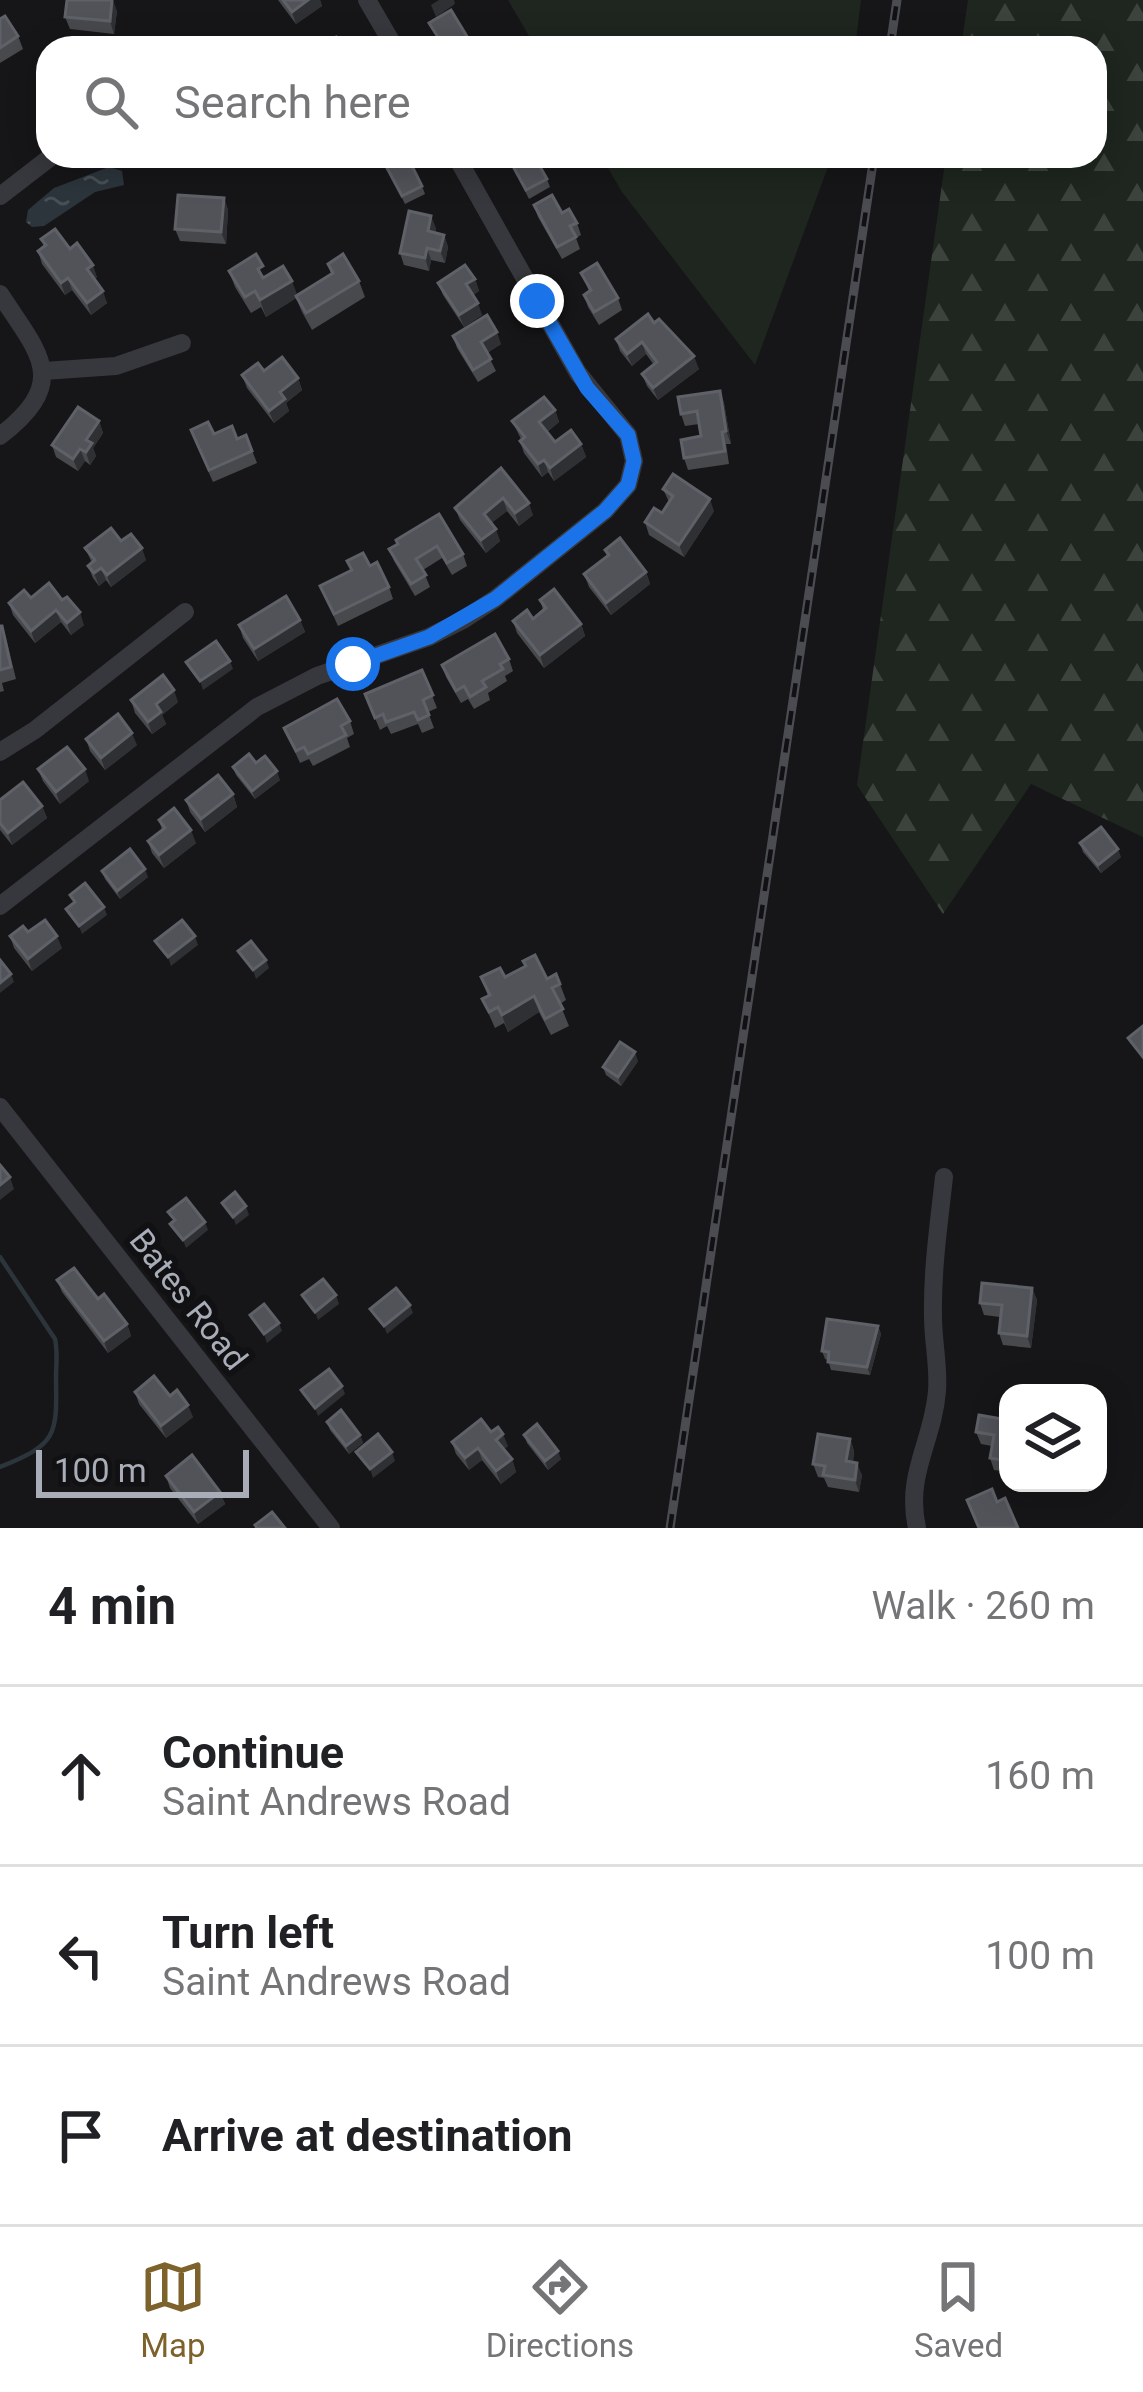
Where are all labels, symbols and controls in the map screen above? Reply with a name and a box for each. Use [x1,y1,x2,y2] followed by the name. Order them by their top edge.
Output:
[36,36,1107,168] search box
[78,69,144,135] icon: search
[174,76,411,129] text: Search here
[510,274,564,328] route end
[326,637,380,691] route start
[122,1221,256,1377] street label: Bates Road
[999,1384,1107,1492] map controls
[999,1384,1107,1492] button: layers
[36,1444,249,1497] scale bar
[54,1451,147,1490] text: 100 m
[48,1577,176,1636] text: 4 min
[871,1583,1095,1629] text: Walk · 260 m
[162,1726,344,1779] text: Continue
[48,1743,114,1809] icon: ahead
[985,1753,1095,1799] text: 160 m
[162,1779,511,1825] text: Saint Andrews Road
[162,1906,334,1959] text: Turn left
[48,1923,114,1989] icon: left
[985,1933,1095,1979] text: 100 m
[162,1959,511,2005] text: Saint Andrews Road
[48,2103,114,2169] icon: arrive
[162,2109,573,2162] text: Arrive at destination
[140,2254,206,2365] tab: Map
[486,2254,634,2365] tab: Directions
[914,2254,1003,2365] tab: Saved

